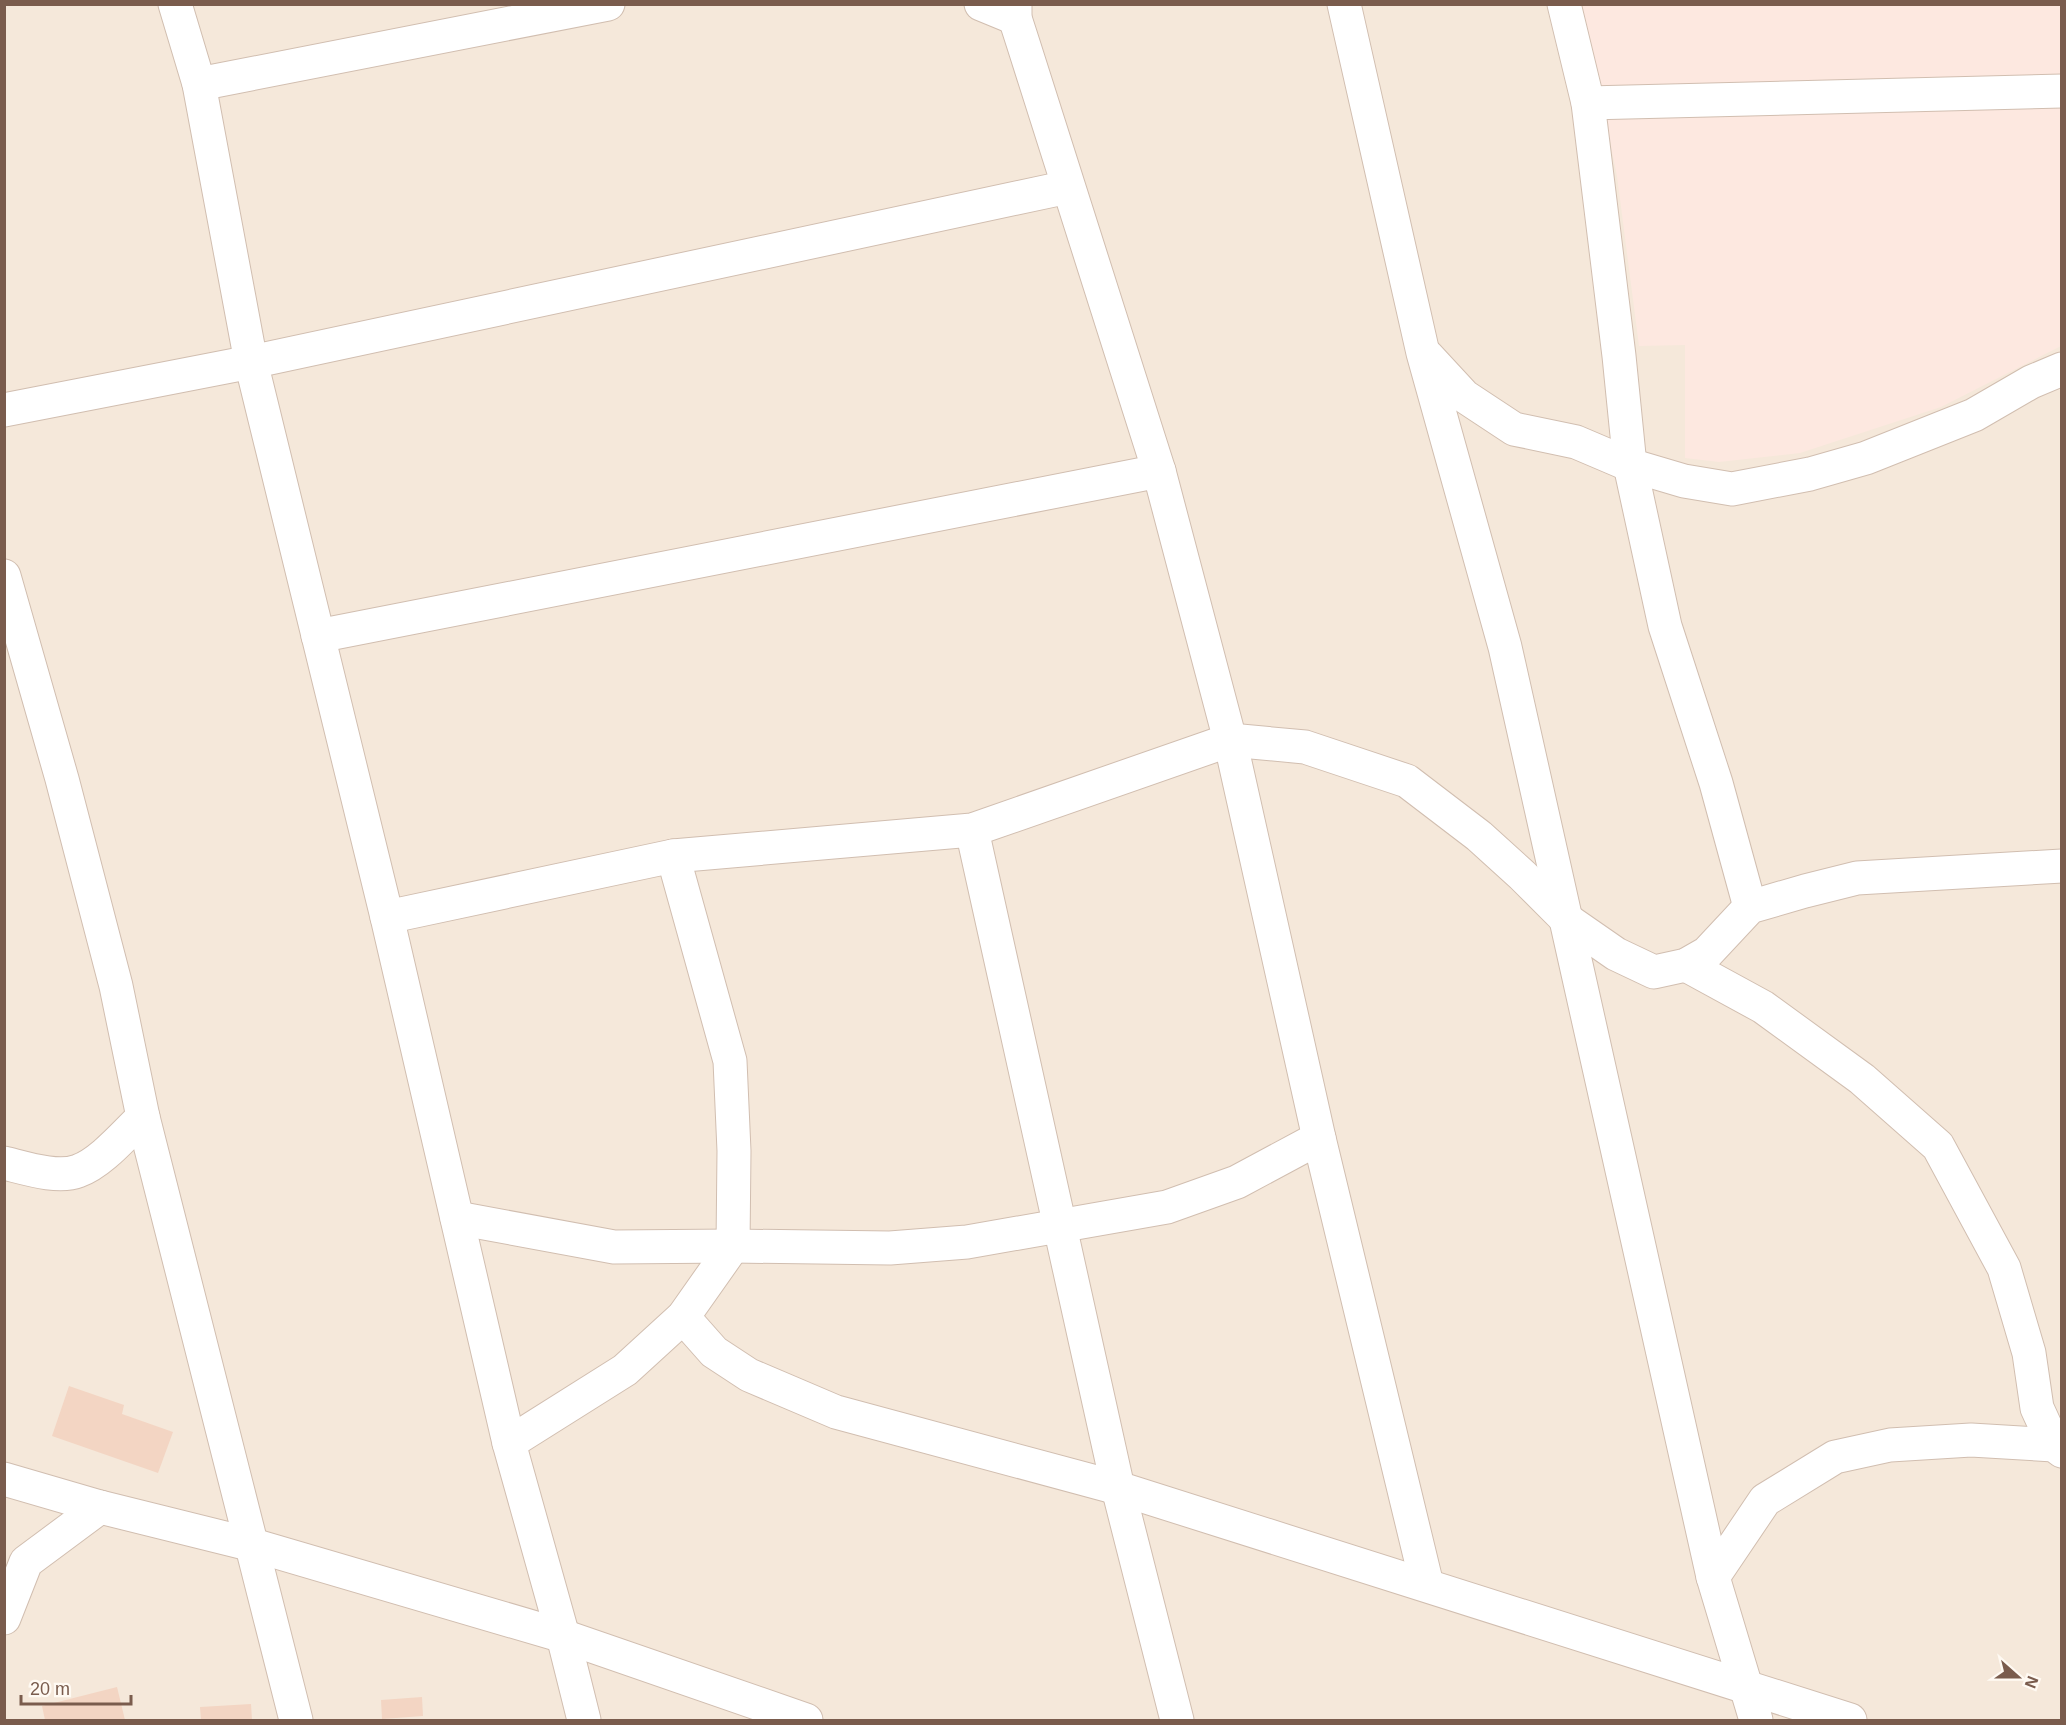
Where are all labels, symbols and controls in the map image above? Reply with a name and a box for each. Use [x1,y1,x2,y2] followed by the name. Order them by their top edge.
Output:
[1988,1647,2048,1707] north arrow
[21,1668,130,1706] scale bar
[2022,1674,2042,1691] text: N
[30,1679,70,1699] text: 20 m

